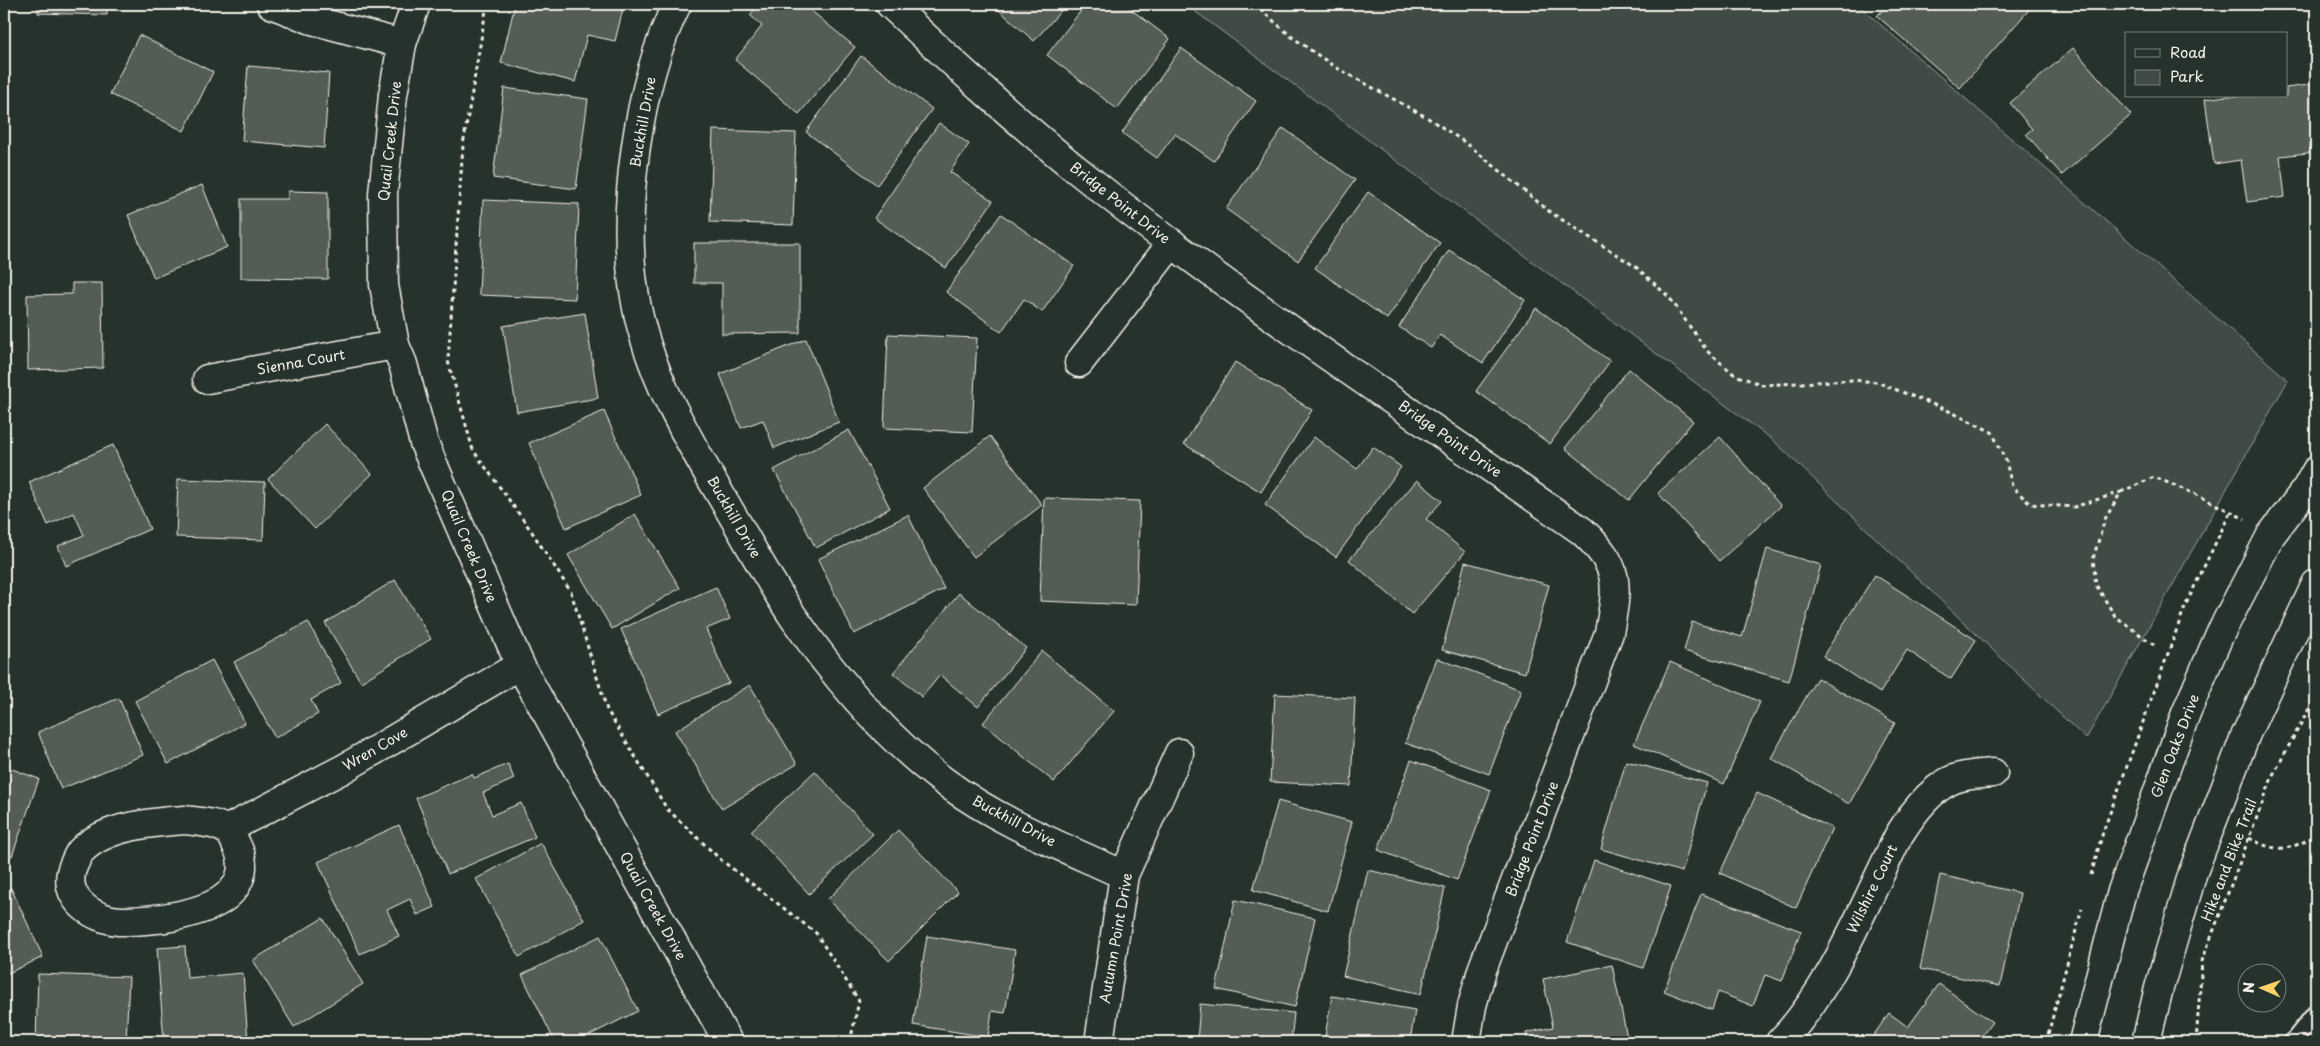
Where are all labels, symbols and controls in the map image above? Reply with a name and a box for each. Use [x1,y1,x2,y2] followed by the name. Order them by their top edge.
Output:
[2125,32,2288,98] legend
[2170,40,2206,63] text: Road
[2170,64,2204,87] text: Park
[624,75,661,169] street label: Buckhill Drive
[373,80,406,202] street label: Quail Creek Drive
[1066,157,1175,248] street label: Bridge Point Drive
[255,343,347,380] street label: Sienna Court
[1394,395,1506,482] street label: Bridge Point Drive
[702,472,766,562] street label: Buckhill Drive
[436,486,503,605] street label: Quail Creek Drive
[2145,691,2204,801] street label: Glen Oaks Drive
[338,721,411,776] street label: Wren Cove
[1500,778,1563,900] street label: Bridge Point Drive
[969,790,1060,851] street label: Buckhill Drive
[2195,795,2262,924] street label: Hike and Bike Trail
[1841,840,1902,937] street label: Wilshire Court
[615,848,692,964] street label: Quail Creek Drive
[1094,871,1137,1005] street label: Autumn Point Drive
[2238,964,2288,1014] north arrow
[2238,982,2259,993] text: N

